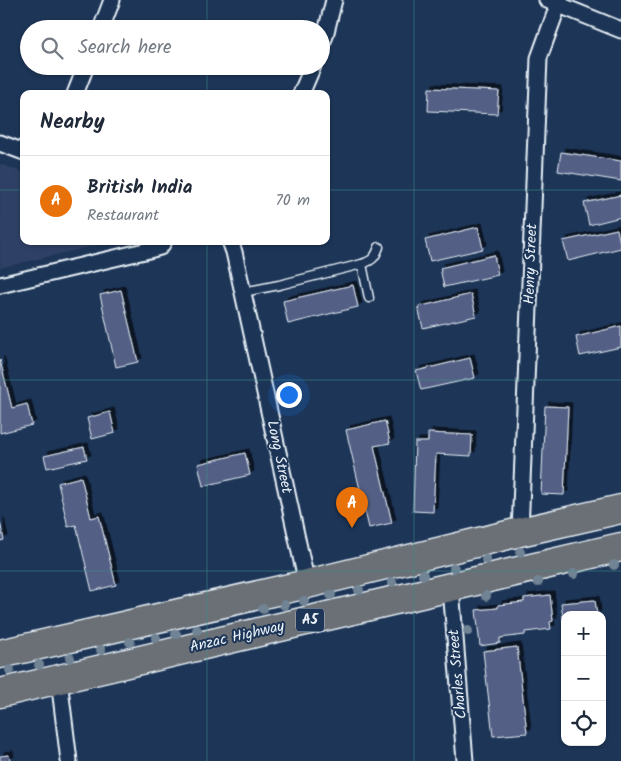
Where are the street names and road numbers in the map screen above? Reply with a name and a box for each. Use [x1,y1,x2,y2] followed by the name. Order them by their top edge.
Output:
[518,223,544,305] street label: Henry Street
[260,418,298,496] street label: Long Street
[296,608,324,632] road number: A5
[187,614,288,660] street label: Anzac Highway
[442,628,474,720] street label: Charles Street

